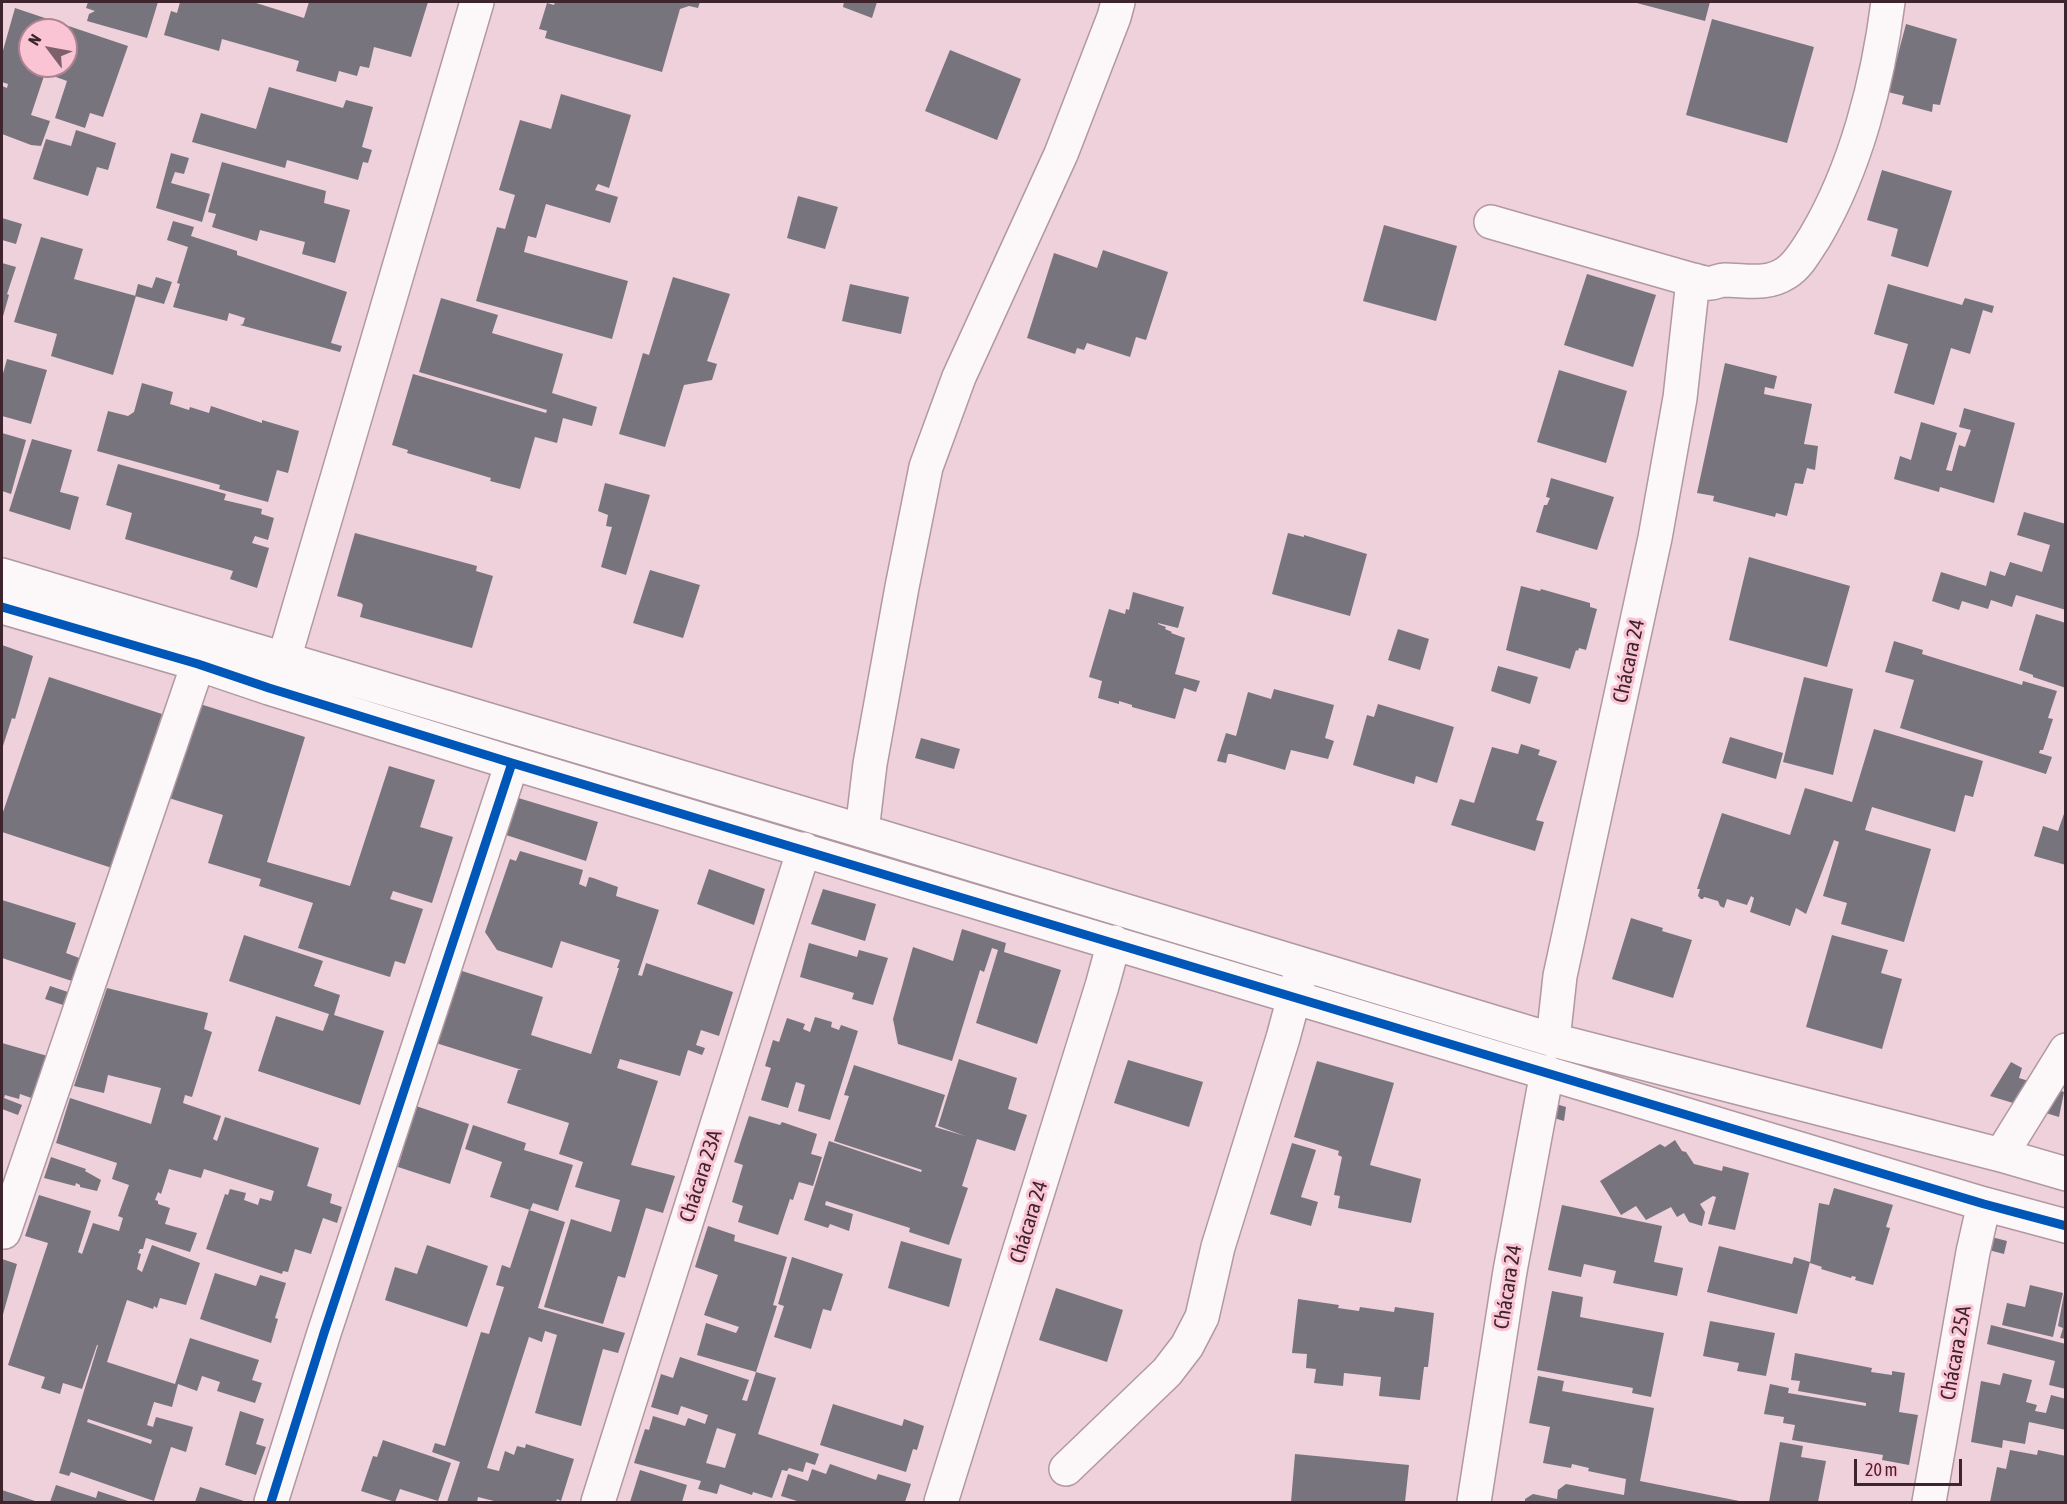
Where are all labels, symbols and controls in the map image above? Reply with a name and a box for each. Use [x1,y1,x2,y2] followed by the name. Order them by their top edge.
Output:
[18,18,78,78] north arrow
[24,31,45,48] text: N
[1608,617,1650,705] street label: Chácara 24
[674,1127,728,1225] street label: Chácara 23A
[1005,1178,1053,1266] street label: Chácara 24
[1489,1243,1527,1331] street label: Chácara 24
[1935,1304,1977,1402] street label: Chácara 25A
[1857,1447,1965,1485] scale bar
[1865,1459,1897,1480] text: 20 m

